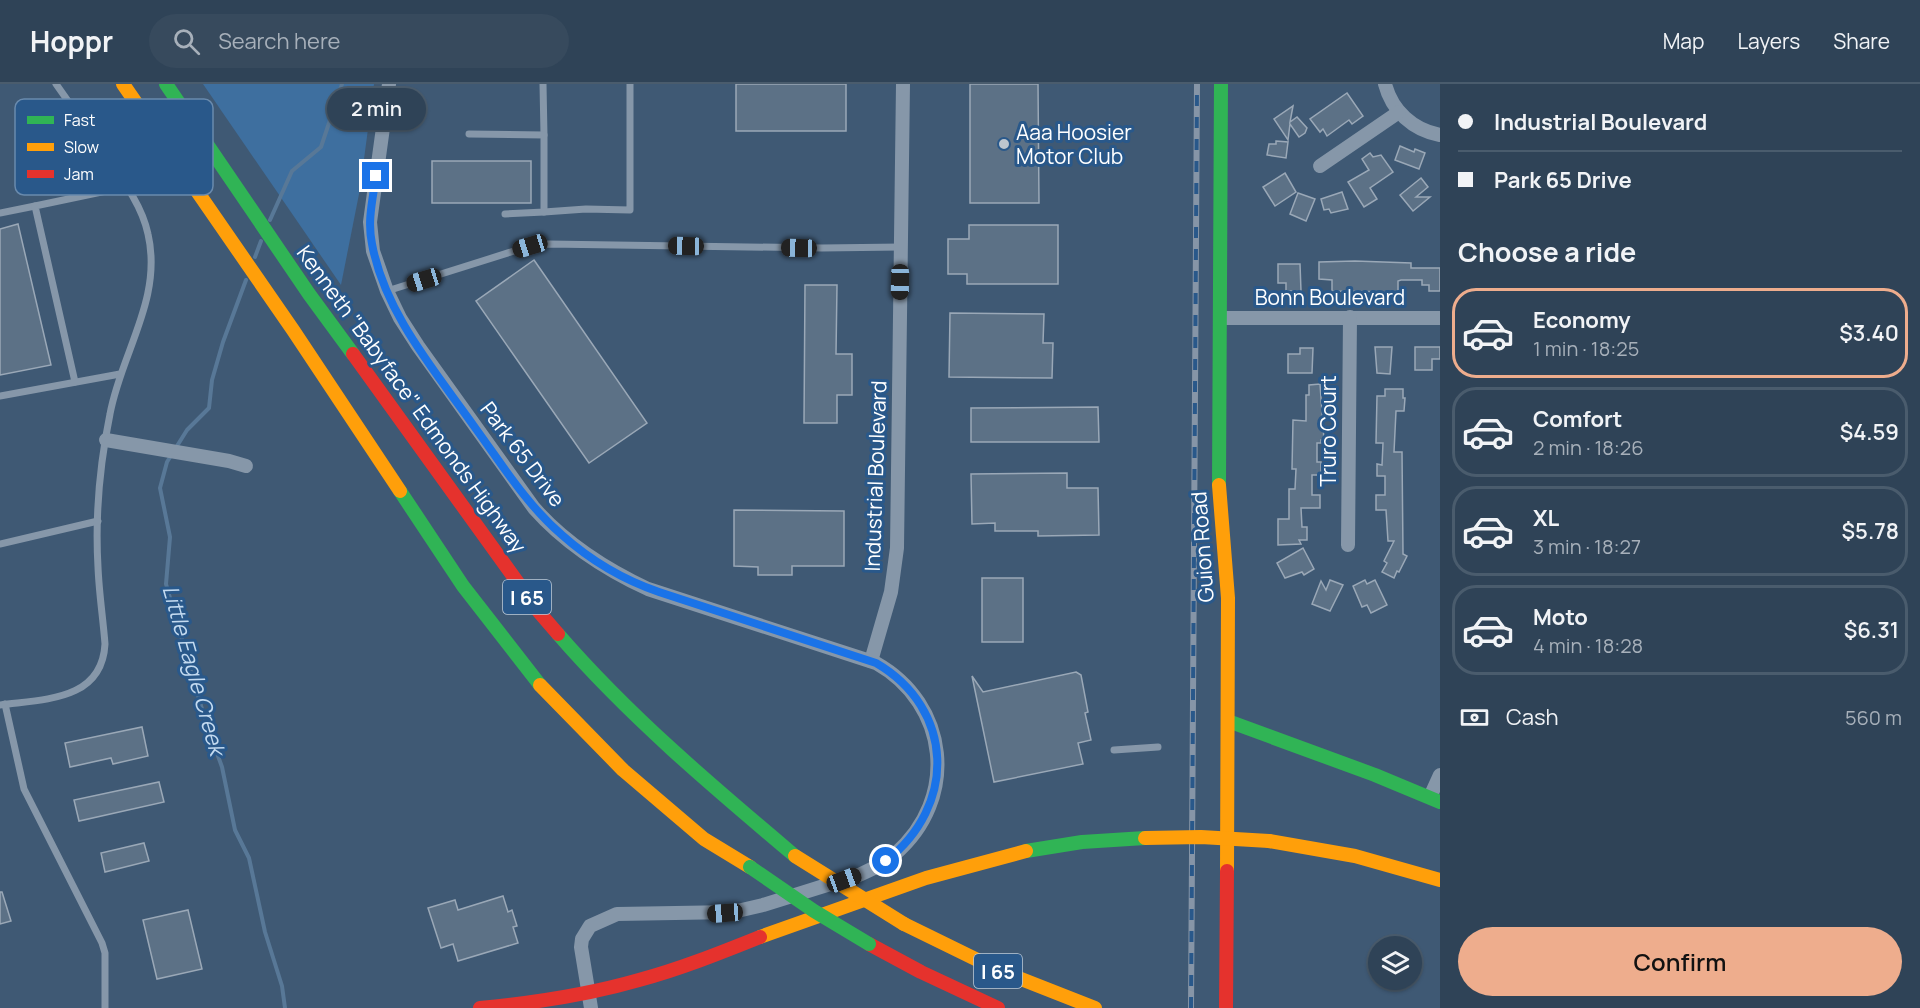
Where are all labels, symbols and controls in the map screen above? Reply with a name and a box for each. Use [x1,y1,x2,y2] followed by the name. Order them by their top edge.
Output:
[149,14,569,68] search box
[30,22,113,60] text: Hoppr
[170,25,203,58] icon: search
[218,26,340,56] text: Search here
[1663,27,1704,55] text: Map
[1737,27,1800,55] text: Layers
[1833,27,1890,55] text: Share
[326,89,425,131] callout: 2 min
[351,95,402,122] text: 2 min
[15,99,213,195] legend
[1494,107,1707,137] text: Industrial Boulevard
[64,109,95,131] text: Fast
[1016,118,1132,170] place label: Aaa Hoosier Motor Club
[64,136,99,158] text: Slow
[997,137,1011,151] marker: Aaa Hoosier Motor Club
[362,162,389,189] route end
[64,163,94,185] text: Jam
[1494,165,1632,195] text: Park 65 Drive
[510,232,550,260] car
[1458,233,1636,270] text: Choose a ride
[668,237,704,255] car
[781,239,817,257] car
[291,240,533,558] street label: Kenneth "Babyface" Edmonds Highway
[891,264,909,300] car
[404,266,444,294] car
[1255,283,1405,311] street label: Bonn Boulevard
[1533,305,1631,335] text: Economy
[1461,306,1515,360] icon: car
[1839,318,1899,348] text: $3.40
[1533,335,1639,362] text: 1 min · 18:25
[1314,375,1342,487] street label: Truro Court
[858,380,892,572] street label: Industrial Boulevard
[474,396,572,512] street label: Park 65 Drive
[1533,404,1622,434] text: Comfort
[1461,405,1515,459] icon: car
[1840,417,1899,447] text: $4.59
[1533,434,1644,461] text: 2 min · 18:26
[1184,491,1220,603] street label: Guion Road
[1533,503,1559,533] text: XL
[1461,504,1515,558] icon: car
[1842,516,1899,546] text: $5.78
[1533,533,1641,560] text: 3 min · 18:27
[503,580,551,614] road number: I 65
[155,582,233,761] water label: Little Eagle Creek
[1533,602,1588,632] text: Moto
[1461,603,1515,657] icon: car
[1844,615,1899,645] text: $6.31
[1533,632,1643,659] text: 4 min · 18:28
[1458,701,1491,734] icon: cash
[1506,702,1559,732] text: Cash
[1845,704,1902,731] text: 560 m
[872,847,899,874] route start
[824,865,864,895] car
[706,903,744,923] car
[1458,927,1902,996] button: Confirm
[1368,936,1422,990] map controls
[1368,936,1422,990] button: layers
[974,954,1022,988] road number: I 65

